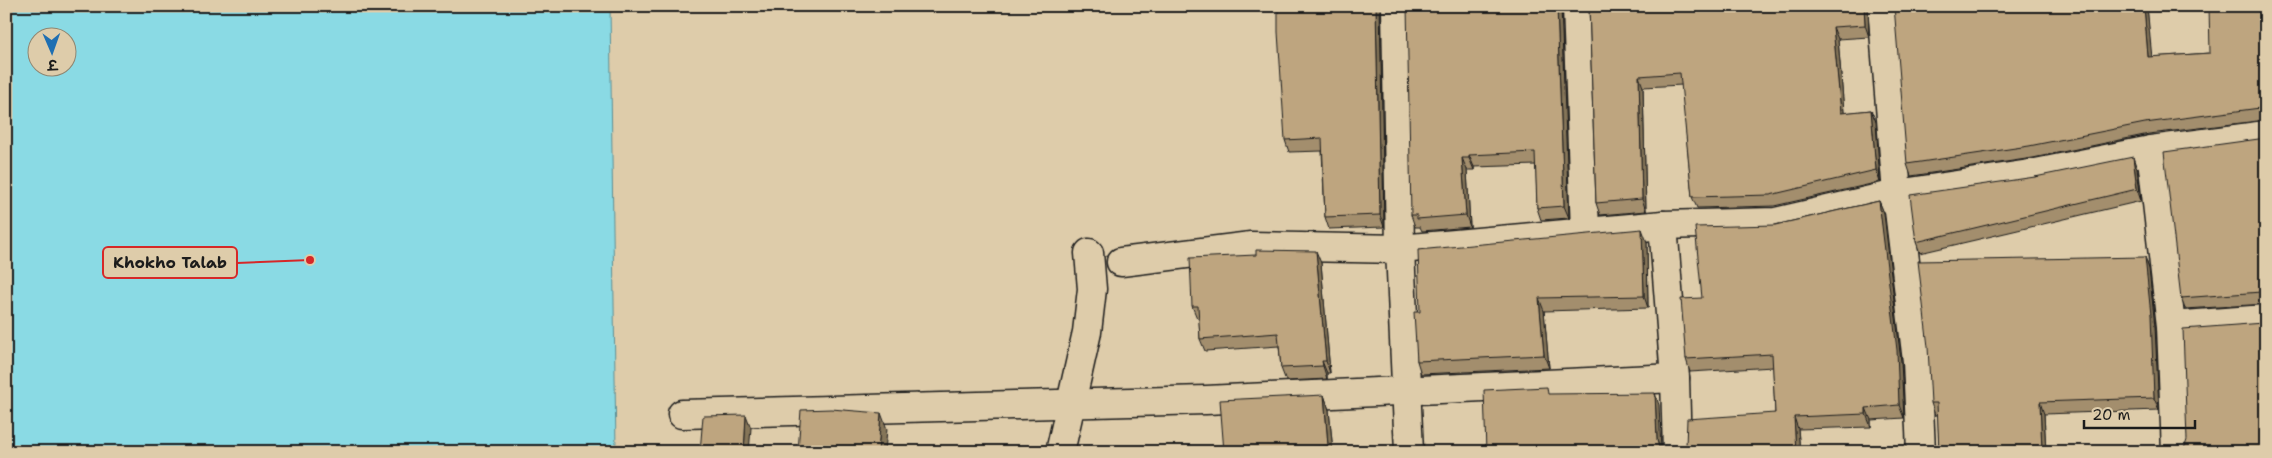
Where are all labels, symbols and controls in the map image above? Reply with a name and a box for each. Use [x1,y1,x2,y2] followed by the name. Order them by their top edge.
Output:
[28,28,78,78] north arrow
[46,56,59,74] text: उ
[103,247,237,278] callout: Khokho Talab
[113,252,227,273] text: Khokho Talab
[2084,398,2196,430] scale bar
[2092,405,2131,425] text: 20 m

